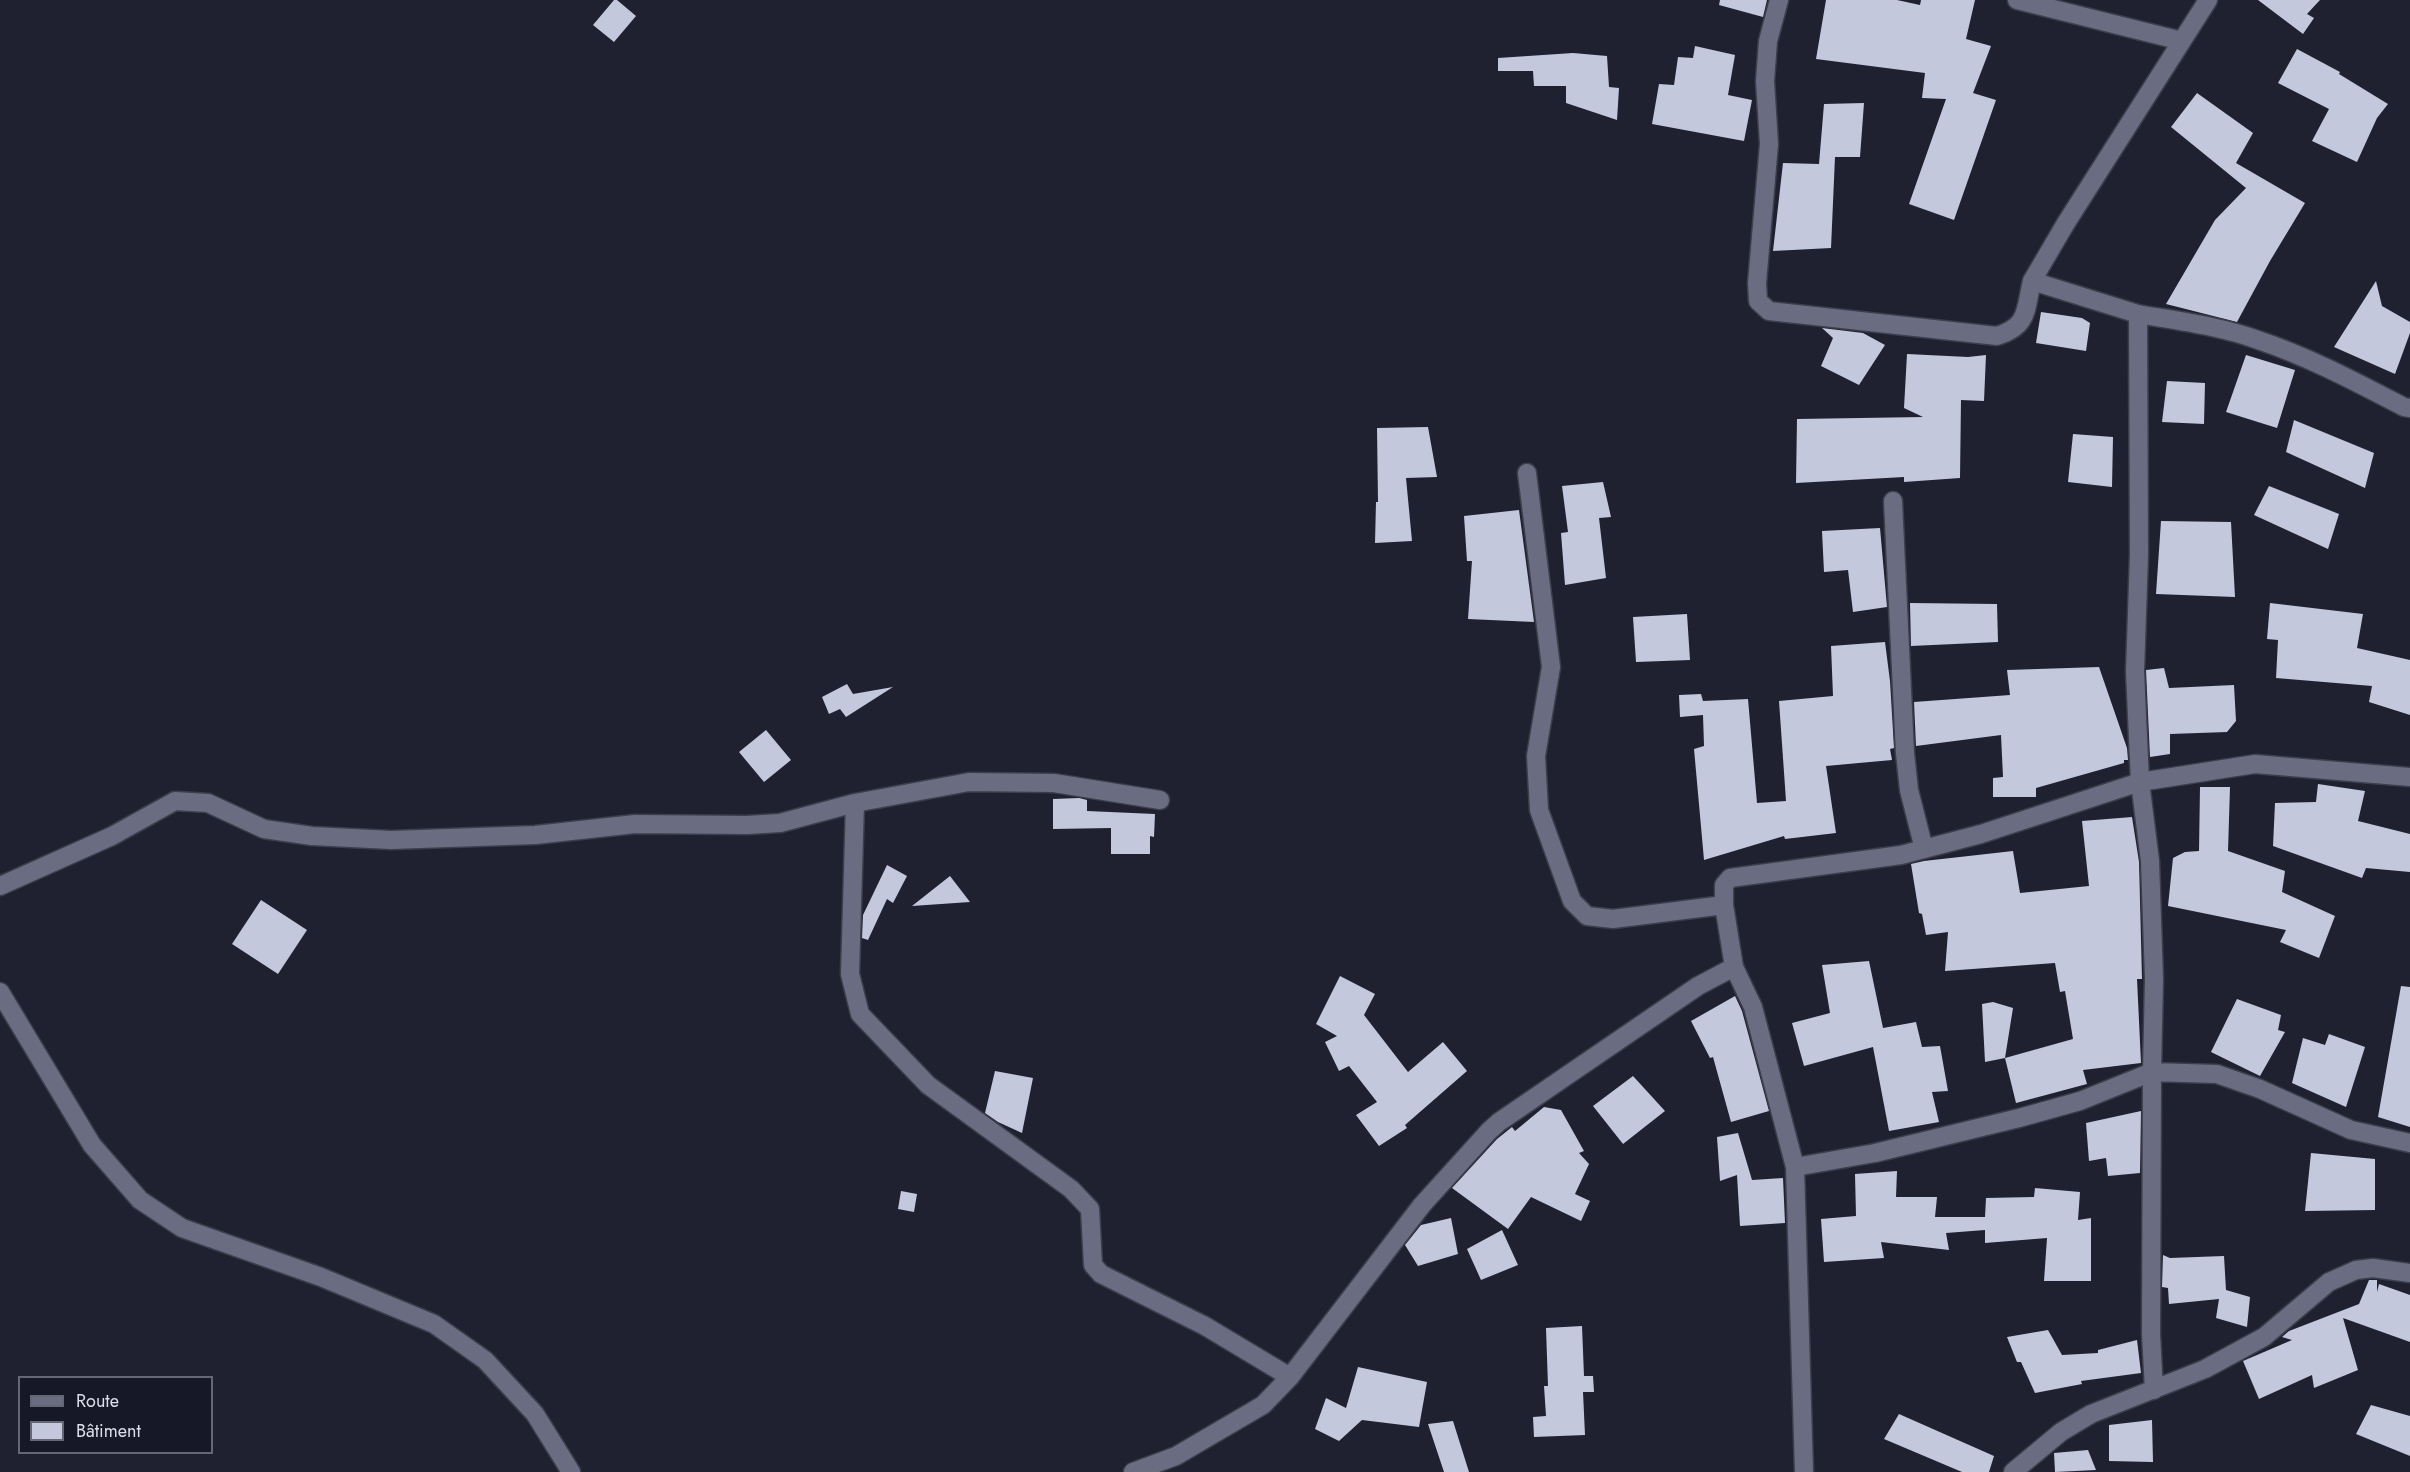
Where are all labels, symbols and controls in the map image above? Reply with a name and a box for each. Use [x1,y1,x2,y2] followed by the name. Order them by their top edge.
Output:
[18,1376,213,1454] legend
[76,1388,119,1414] text: Route
[76,1418,141,1444] text: Bâtiment

